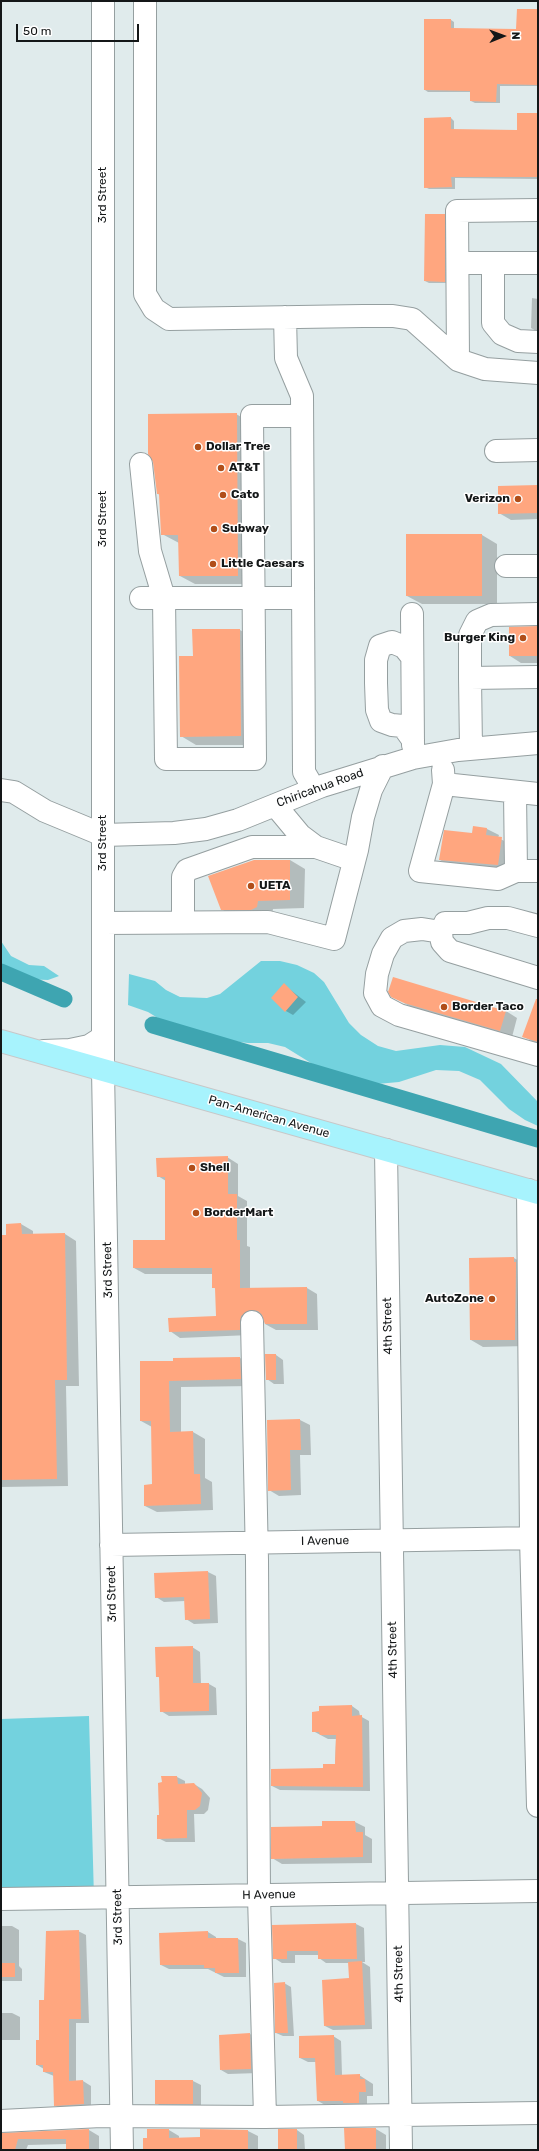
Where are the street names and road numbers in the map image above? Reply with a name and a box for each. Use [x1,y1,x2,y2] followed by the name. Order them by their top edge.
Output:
[96,167,110,223] street label: 3rd Street
[96,491,110,547] street label: 3rd Street
[275,766,365,810] street label: Chiricahua Road
[96,815,110,871] street label: 3rd Street
[207,1093,331,1141] street label: Pan-American Avenue
[100,1242,116,1298] street label: 3rd Street
[380,1297,396,1355] street label: 4th Street
[301,1533,349,1549] street label: I Avenue
[104,1566,120,1622] street label: 3rd Street
[385,1621,401,1679] street label: 4th Street
[242,1887,296,1903] street label: H Avenue
[110,1889,126,1945] street label: 3rd Street
[391,1945,407,2003] street label: 4th Street

